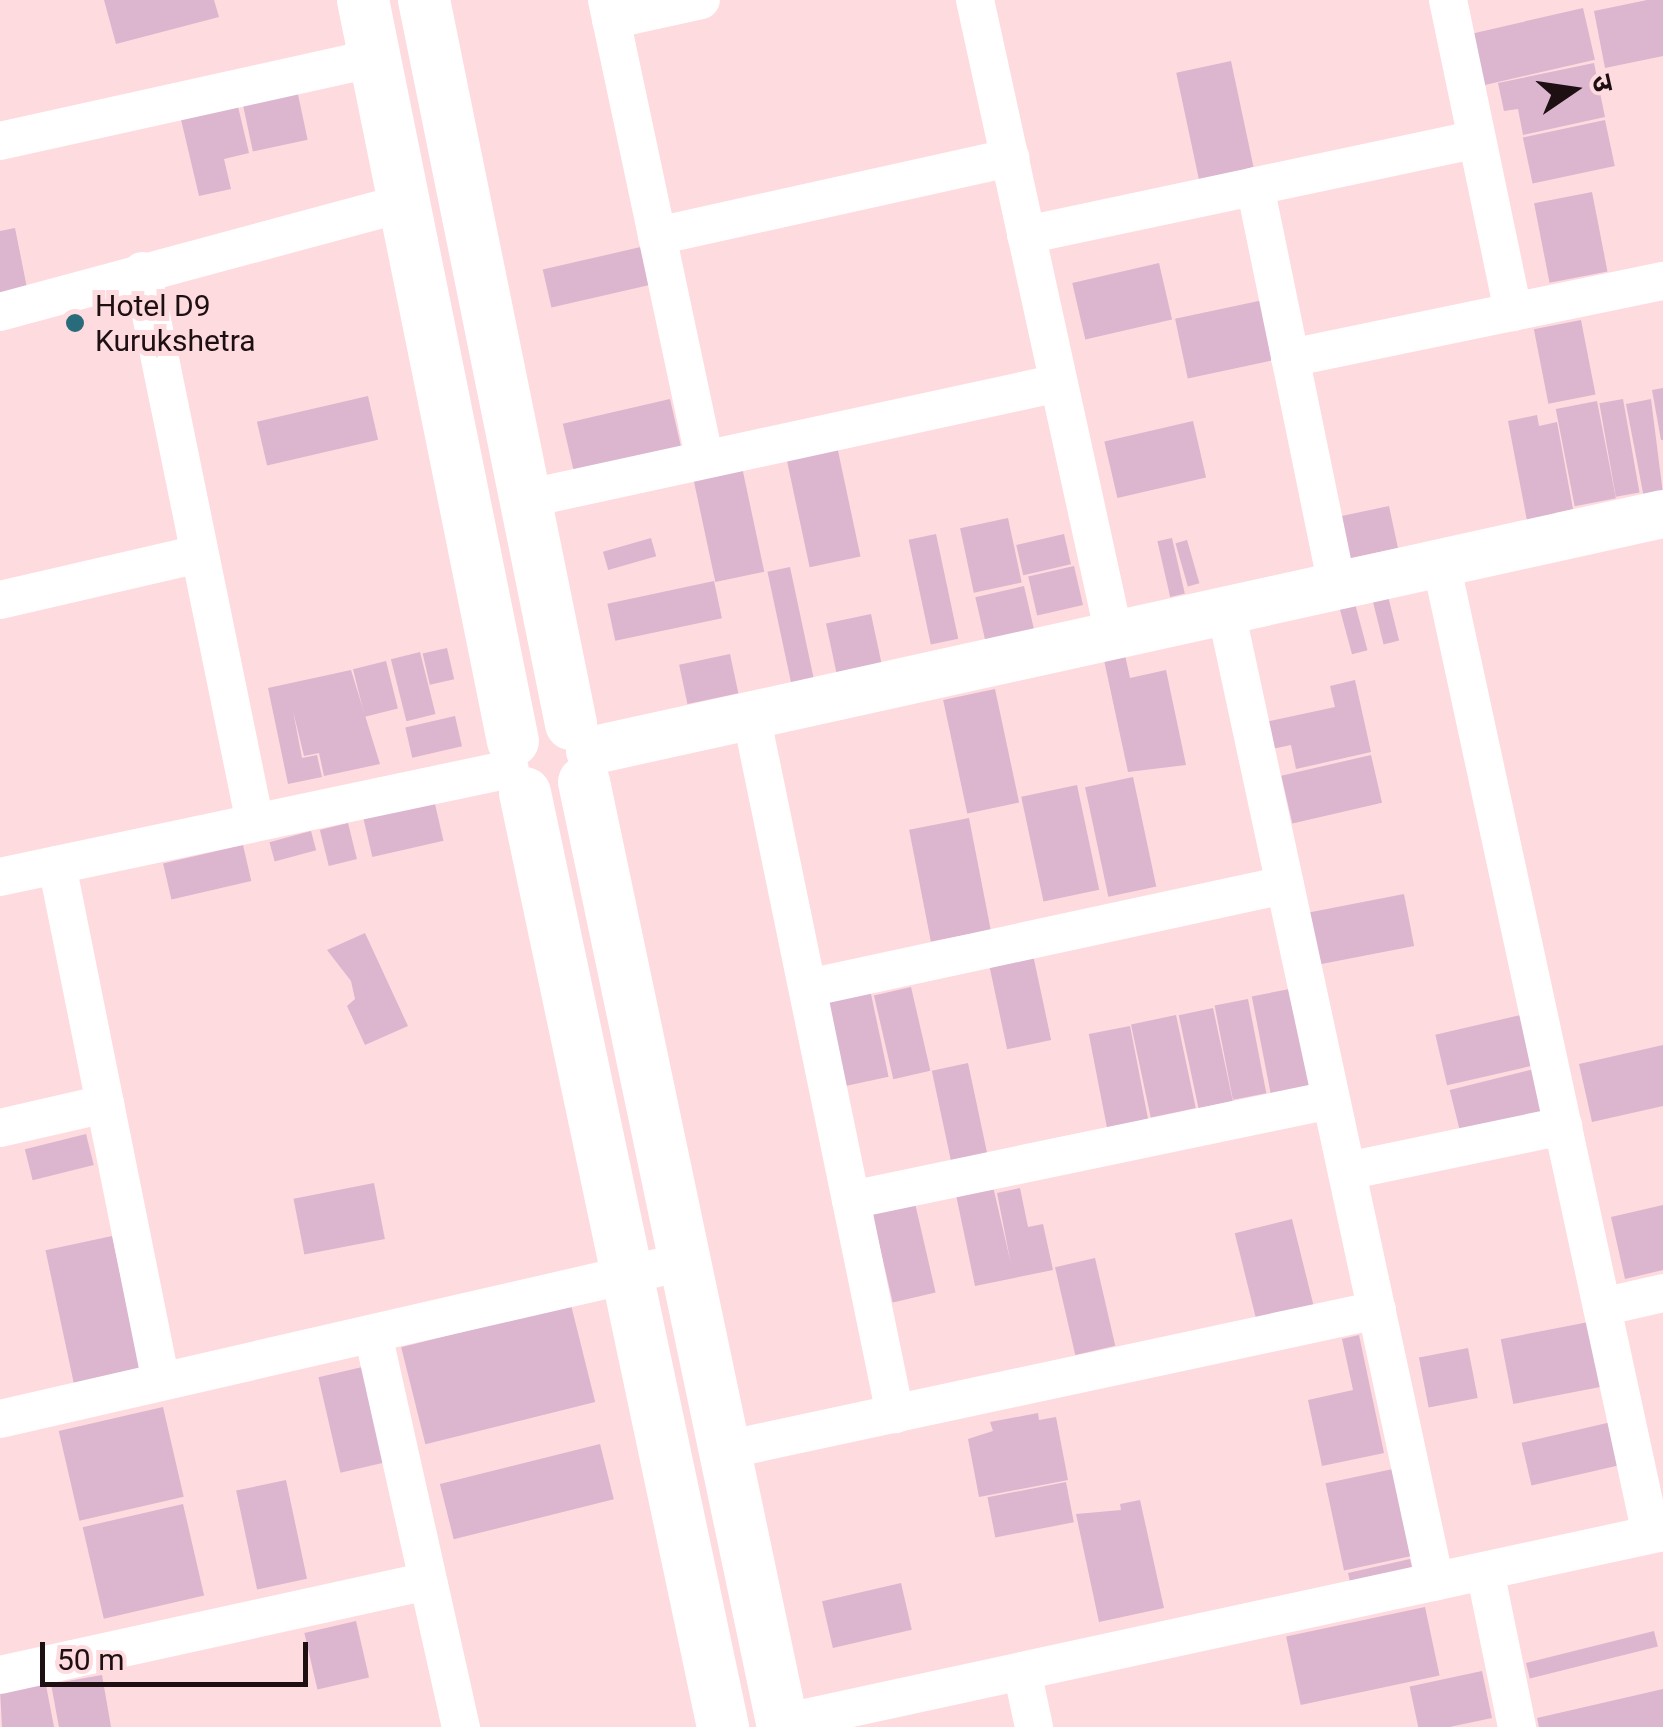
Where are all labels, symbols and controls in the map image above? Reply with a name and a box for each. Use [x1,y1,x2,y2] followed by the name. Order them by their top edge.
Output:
[1523,40,1623,140] north arrow
[1585,71,1621,95] text: उ
[95,288,256,358] place label: Hotel D9 Kurukshetra
[64,312,86,334] marker: Hotel D9 Kurukshetra
[45,1622,312,1684] scale bar
[57,1642,124,1677] text: 50 m

